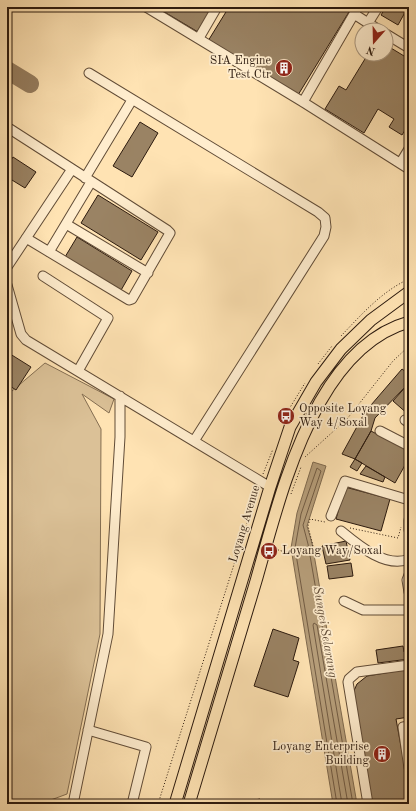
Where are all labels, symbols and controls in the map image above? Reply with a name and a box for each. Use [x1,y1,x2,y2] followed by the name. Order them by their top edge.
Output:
[354,22,394,62] north arrow
[365,43,377,57] text: N
[210,55,271,81] place label: SIA Engine Test Ctr
[274,58,294,78] building icon: SIA Engine Test Ctr
[299,403,387,429] place label: Opposite Loyang Way 4/Soxal
[276,406,296,426] bus stop icon: Opposite Loyang Way 4/Soxal
[228,483,263,564] street label: Loyang Avenue
[259,541,279,561] bus stop icon: Loyang Way/Soxal
[282,545,382,557] place label: Loyang Way/Soxal
[311,585,339,679] water label: Sungei Selarang
[272,741,370,767] place label: Loyang Enterprise Building
[372,744,392,764] building icon: Loyang Enterprise Building

